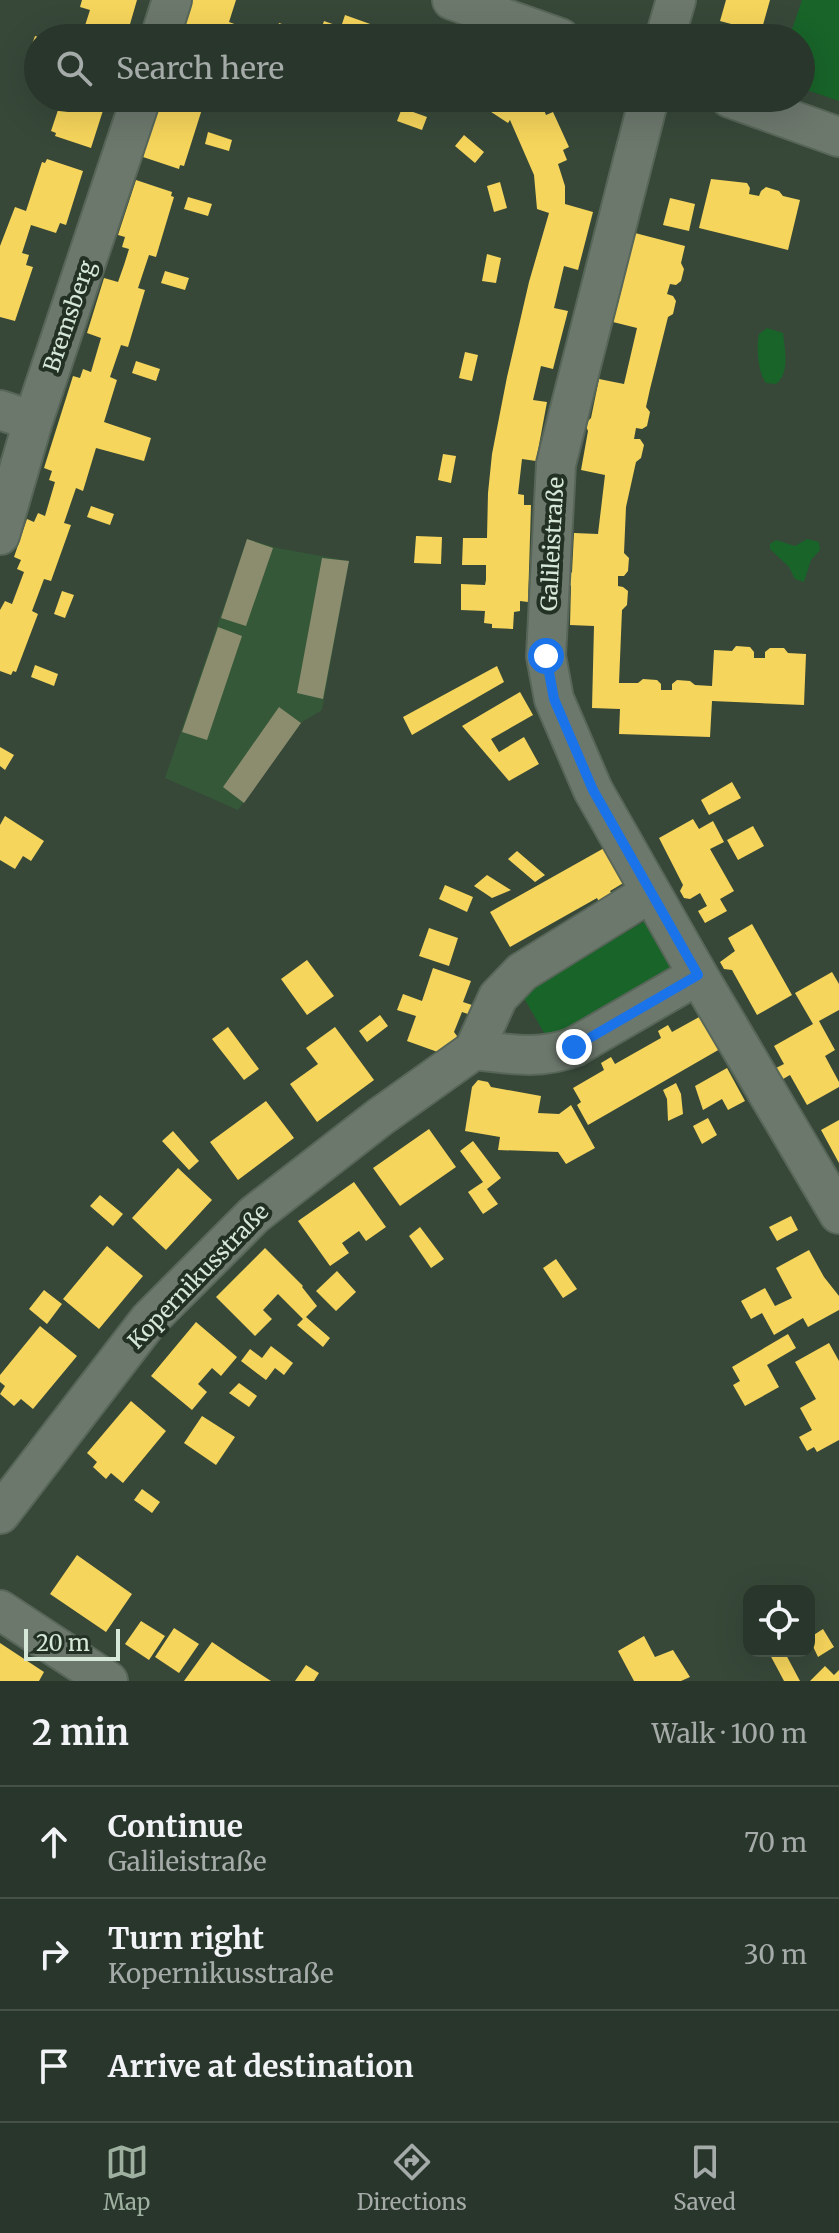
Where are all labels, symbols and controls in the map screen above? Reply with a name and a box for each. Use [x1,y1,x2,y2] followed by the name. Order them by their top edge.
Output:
[24,24,815,112] search box
[52,46,96,90] icon: search
[116,49,284,87] text: Search here
[37,257,101,375] street label: Bremsberg
[535,476,569,612] street label: Galileistraße
[528,638,564,674] route start
[556,1029,592,1065] route end
[122,1198,274,1354] street label: Kopernikusstraße
[743,1585,815,1657] map controls
[743,1585,815,1657] button: locate
[24,1625,120,1661] scale bar
[36,1629,90,1657] text: 20 m
[32,1712,129,1754] text: 2 min
[652,1717,807,1750] text: Walk · 100 m
[108,1807,243,1845] text: Continue
[32,1820,76,1864] icon: ahead
[744,1826,807,1859] text: 70 m
[108,1845,267,1878] text: Galileistraße
[108,1919,264,1957] text: Turn right
[32,1932,76,1976] icon: right
[744,1938,807,1971] text: 30 m
[108,1957,334,1990] text: Kopernikusstraße
[32,2044,76,2088] icon: arrive
[108,2047,414,2085] text: Arrive at destination
[103,2140,150,2216] tab: Map
[357,2140,467,2216] tab: Directions
[673,2140,736,2216] tab: Saved

